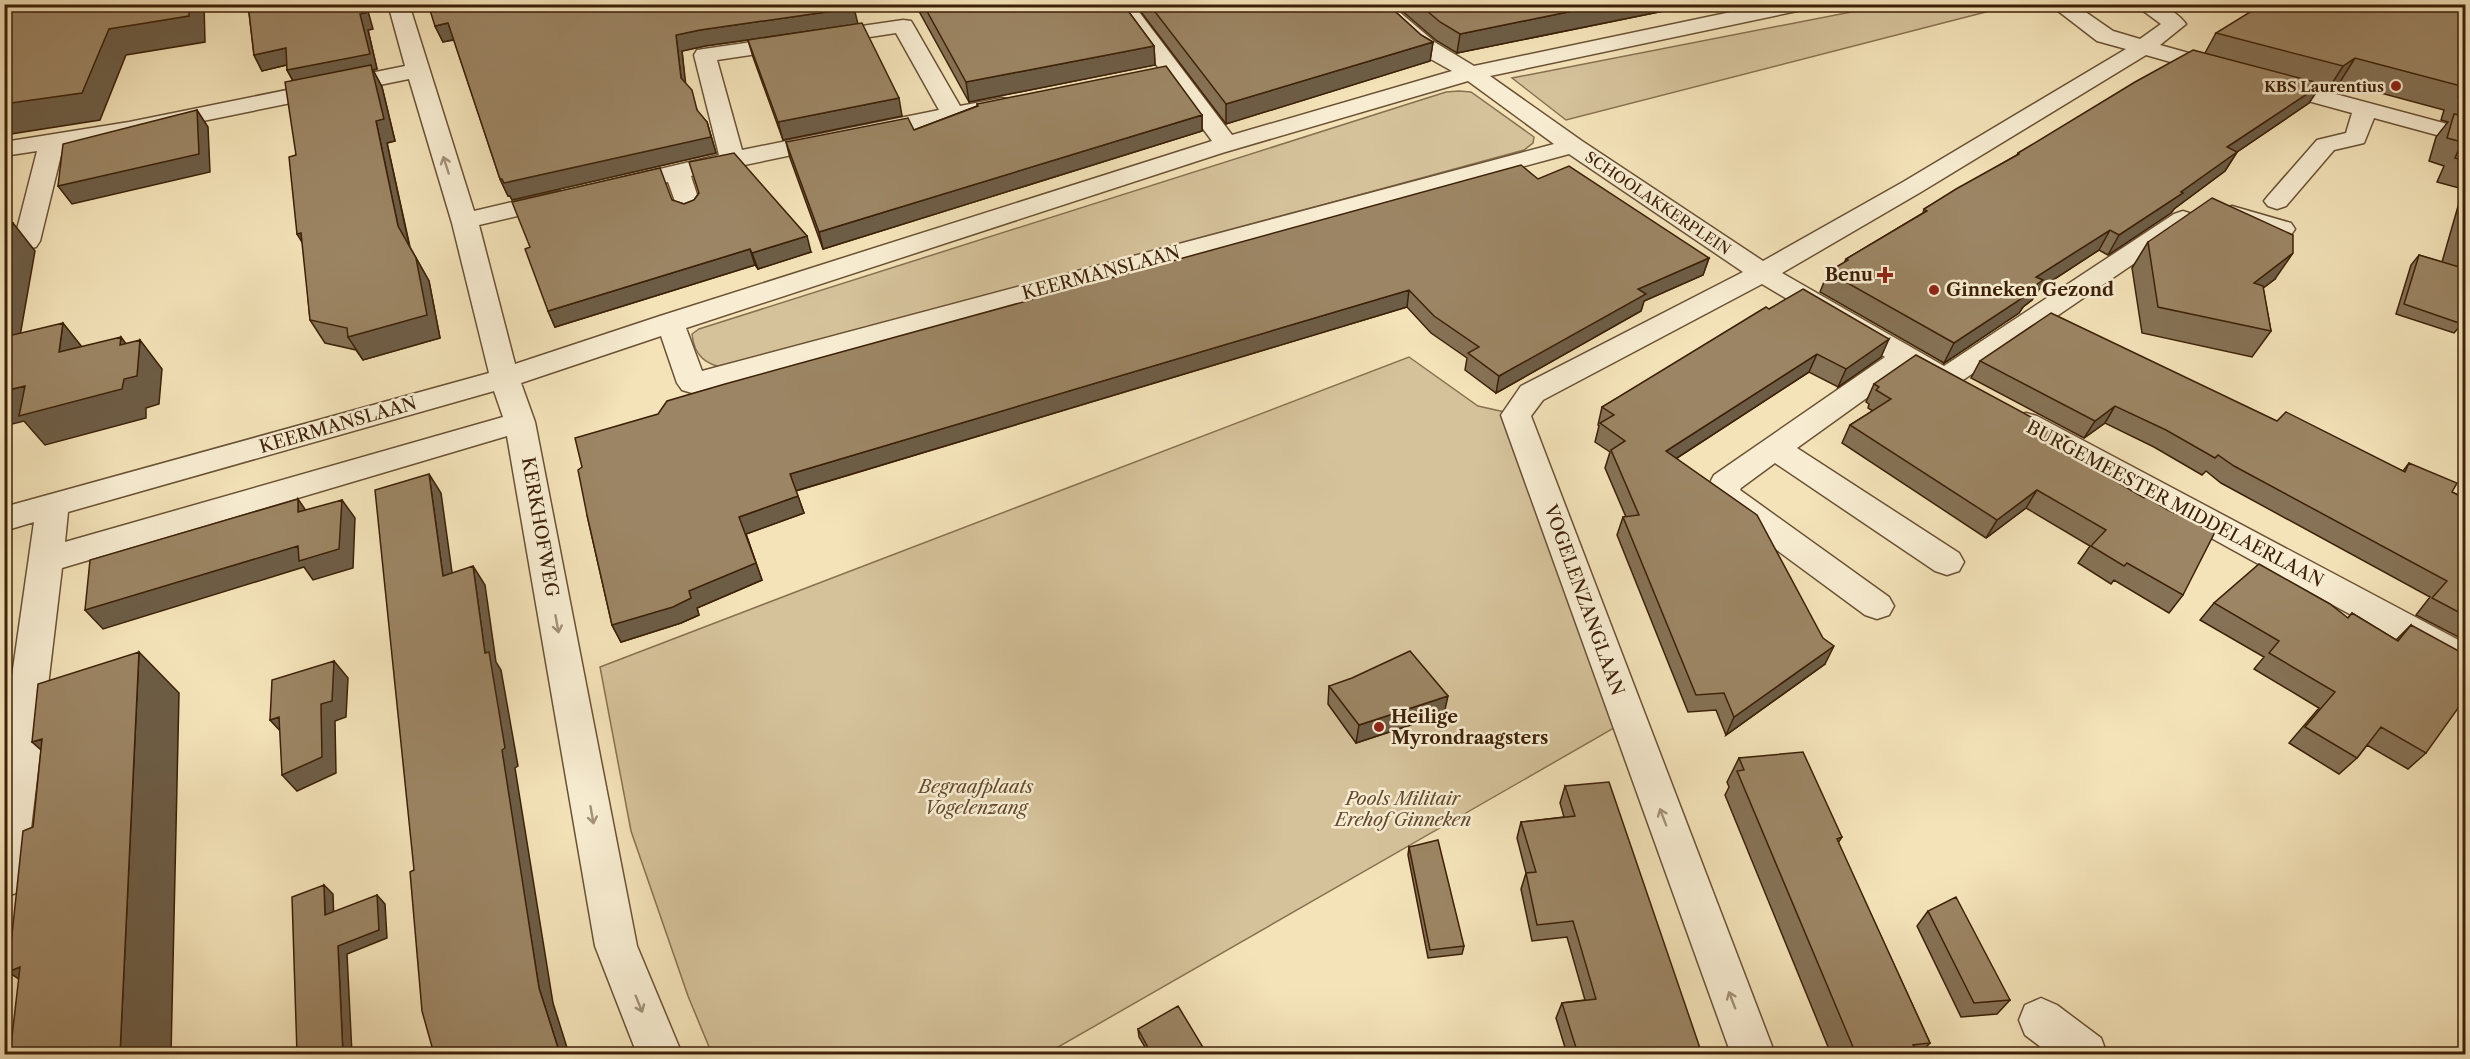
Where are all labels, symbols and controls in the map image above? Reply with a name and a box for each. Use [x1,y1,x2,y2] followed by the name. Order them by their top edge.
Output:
[2264,77,2384,96] place label: KBS Laurentius
[2389,79,2403,93] marker: KBS Laurentius
[1582,147,1734,259] street label: SCHOOLAKKERPLEIN
[440,156,451,175] one-way arrow
[1020,241,1182,305] street label: KEERMANSLAAN
[1825,264,1873,286] place label: Benu
[1878,268,1892,282] marker: Benu
[1946,279,2114,301] place label: Ginneken Gezond
[1927,283,1941,297] marker: Ginneken Gezond
[257,392,419,458] street label: KEERMANSLAAN
[2023,416,2327,592] street label: BURGEMEESTER MIDDELAERLAAN
[517,455,563,599] street label: KERKHOFWEG
[1539,501,1629,699] street label: VOGELENZANGLAAN
[552,613,563,633] one-way arrow
[1391,706,1548,749] place label: Heilige Myrondraagsters
[1372,720,1386,734] marker: Heilige Myrondraagsters
[917,776,1033,819] park label: Begraafplaats Vogelenzang
[1333,788,1471,831] park label: Pools Militair Erehof Ginneken
[587,805,598,825] one-way arrow
[1657,808,1668,827] one-way arrow
[1726,991,1737,1010] one-way arrow
[634,994,645,1013] one-way arrow

